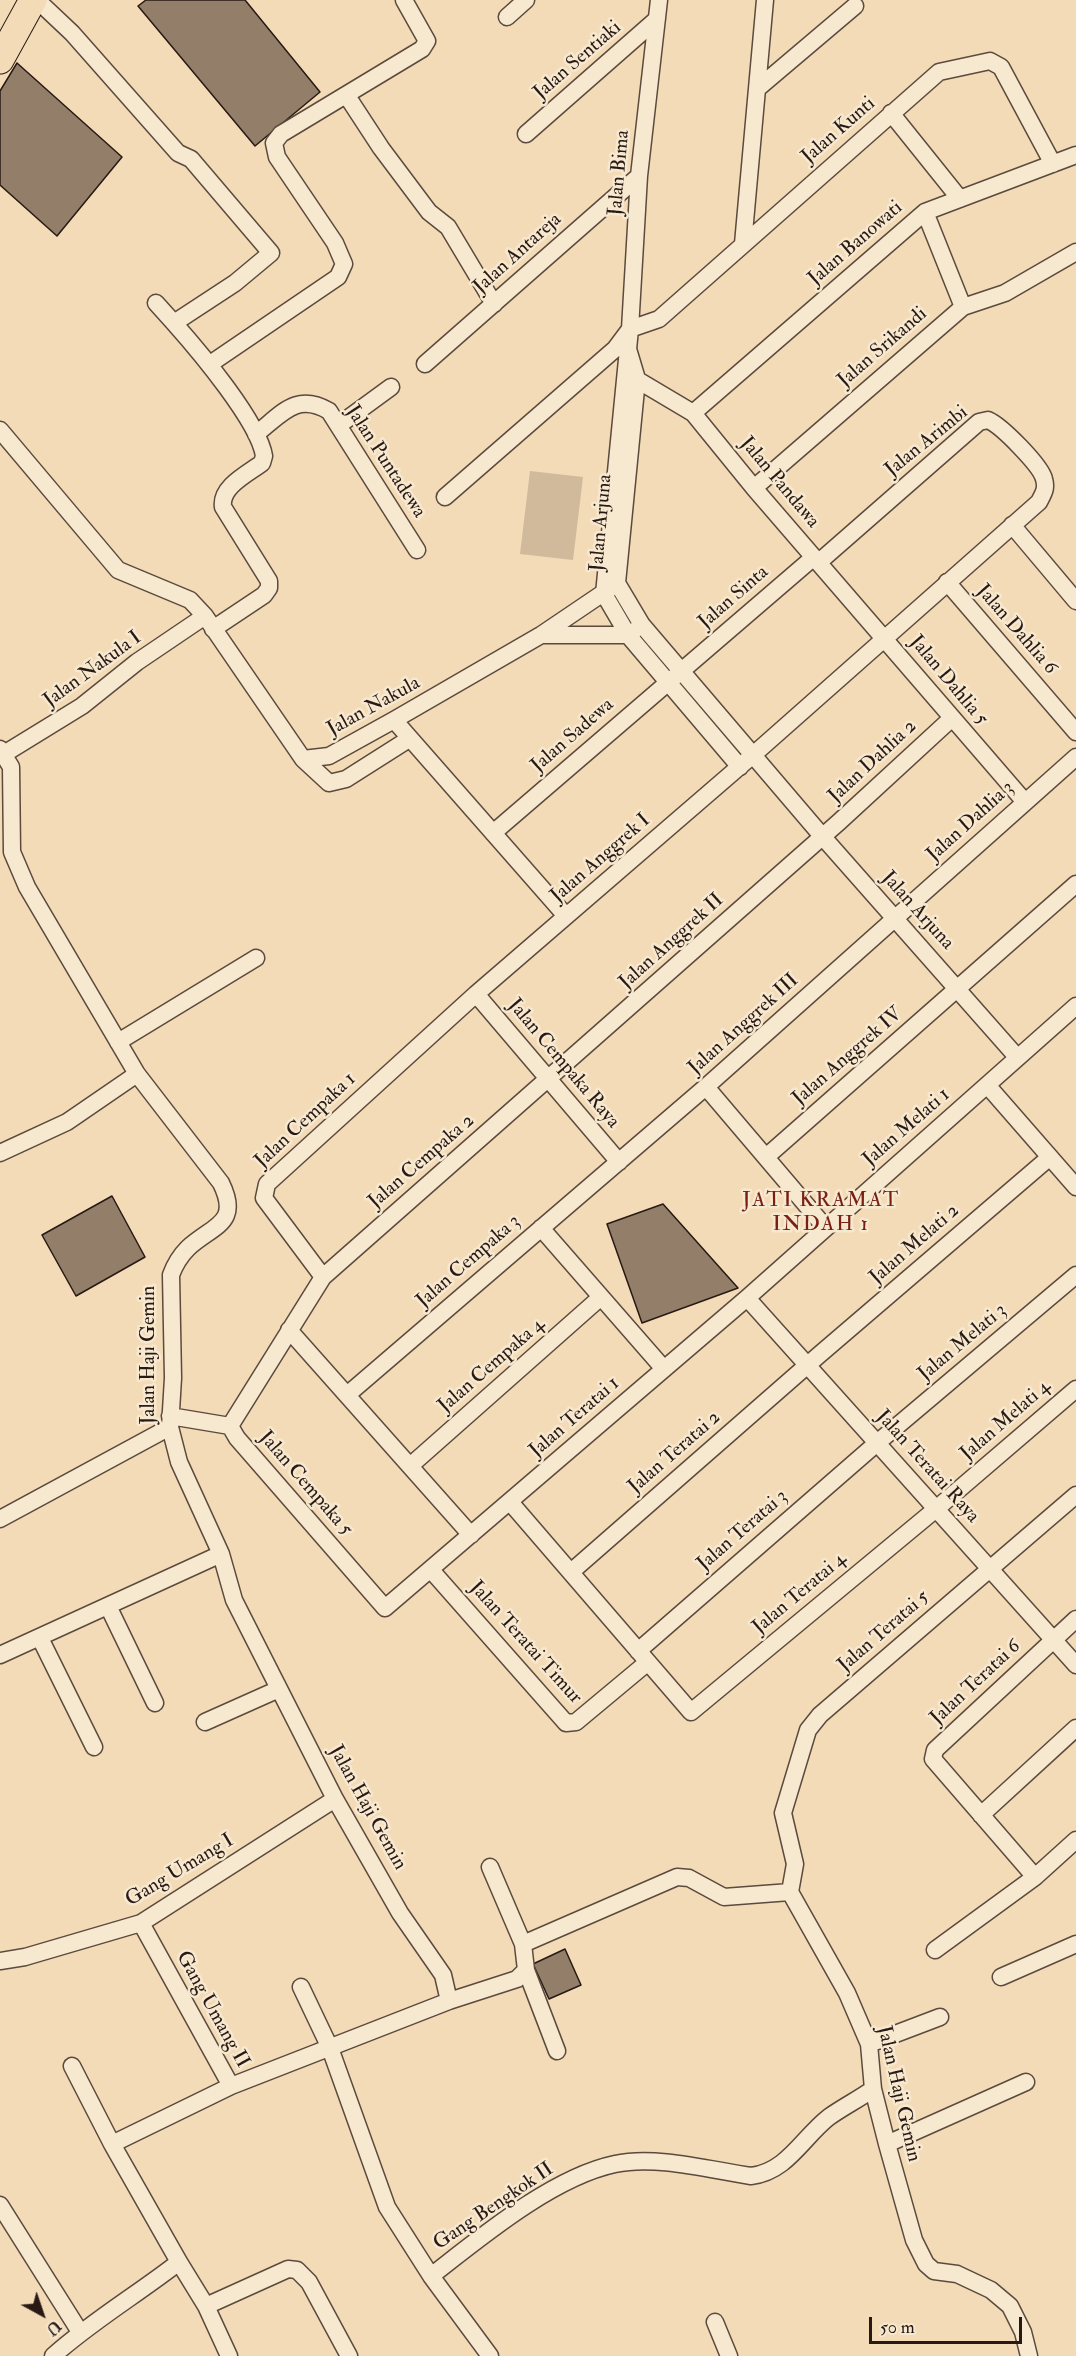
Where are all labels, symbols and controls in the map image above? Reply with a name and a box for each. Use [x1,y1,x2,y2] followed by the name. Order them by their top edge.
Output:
[529,16,627,106] street label: Jalan Sentiaki
[797,93,881,169] street label: Jalan Kunti
[604,129,636,217] street label: Jalan Bima
[804,197,908,291] street label: Jalan Banowati
[469,208,567,300] street label: Jalan Antareja
[833,303,933,393] street label: Jalan Srikandi
[340,401,430,523] street label: Jalan Puntadewa
[881,401,973,483] street label: Jalan Arimbi
[734,432,824,534] street label: Jalan Pandawa
[586,473,618,573] street label: Jalan Arjuna
[694,561,774,635] street label: Jalan Sinta
[970,580,1062,680] street label: Jalan Dahlia 6
[40,627,146,713] street label: Jalan Nakula I
[903,631,993,731] street label: Jalan Dahlia 5
[323,672,425,742] street label: Jalan Nakula
[527,694,619,778] street label: Jalan Sadewa
[824,715,922,809] street label: Jalan Dahlia 2
[922,777,1020,867] street label: Jalan Dahlia 3
[546,809,656,909] street label: Jalan Anggrek I
[875,867,959,955] street label: Jalan Arjuna
[615,889,729,995] street label: Jalan Anggrek II
[684,969,804,1081] street label: Jalan Anggrek III
[502,994,624,1134] street label: Jalan Cempaka Raya
[788,1003,908,1111] street label: Jalan Anggrek IV
[250,1068,362,1174] street label: Jalan Cempaka 1
[859,1084,955,1172] street label: Jalan Melati 1
[364,1109,480,1215] street label: Jalan Cempaka 2
[742,1188,900,1238] district label: JATI KRAMAT INDAH 1
[865,1200,965,1290] street label: Jalan Melati 2
[412,1210,526,1314] street label: Jalan Cempaka 3
[138,1286,162,1424] street label: Jalan Haji Gemin
[914,1299,1012,1387] street label: Jalan Melati 3
[434,1313,550,1419] street label: Jalan Cempaka 4
[525,1372,625,1464] street label: Jalan Teratai 1
[956,1375,1056,1467] street label: Jalan Melati 4
[624,1406,726,1500] street label: Jalan Teratai 2
[870,1406,984,1528] street label: Jalan Teratai Raya
[253,1427,357,1541] street label: Jalan Cempaka 5
[693,1485,793,1577] street label: Jalan Teratai 3
[748,1548,852,1640] street label: Jalan Teratai 4
[463,1576,587,1710] street label: Jalan Teratai Timur
[833,1586,935,1678] street label: Jalan Teratai 5
[926,1635,1026,1731] street label: Jalan Teratai 6
[323,1741,411,1875] street label: Jalan Haji Gemin
[122,1829,238,1913] street label: Gang Umang I
[170,1947,254,2073] street label: Gang Umang II
[871,2024,925,2164] street label: Jalan Haji Gemin
[429,2158,559,2256] street label: Gang Bengkok II
[12,2284,72,2344] north arrow
[872,2305,1025,2343] scale bar
[42,2316,65,2340] text: U
[880,2316,915,2339] text: 50 m

